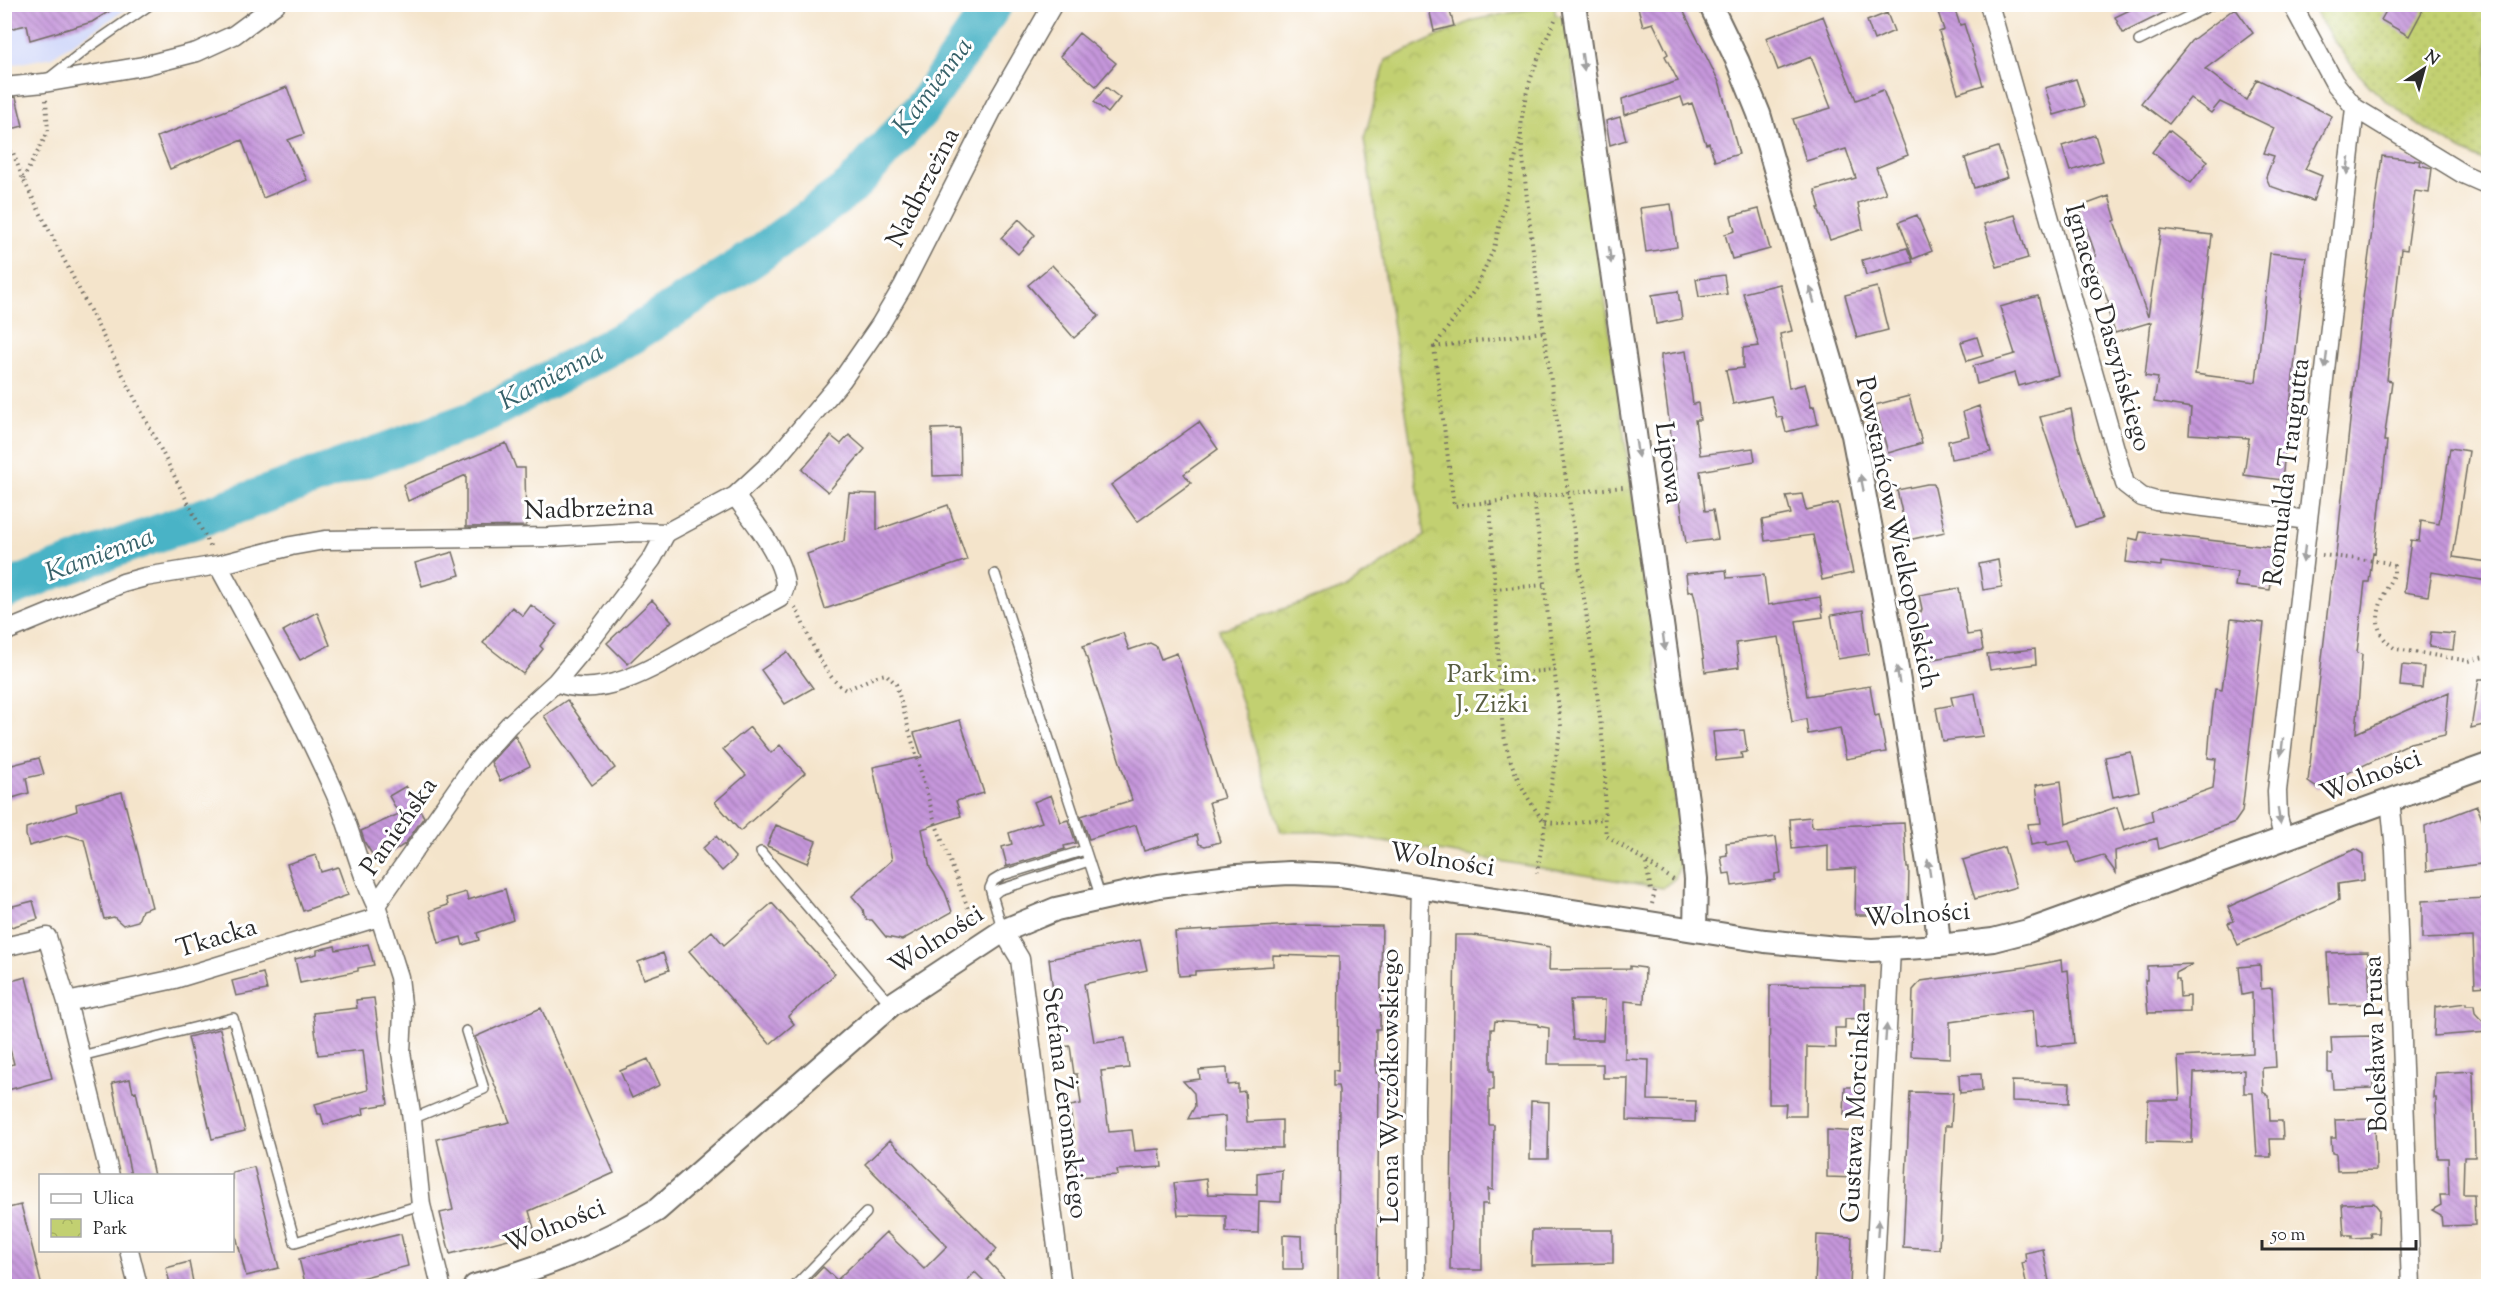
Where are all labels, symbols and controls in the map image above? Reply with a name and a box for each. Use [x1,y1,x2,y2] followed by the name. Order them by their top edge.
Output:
[884,30,984,144] water label: Kamienna
[2394,39,2454,99] north arrow
[2419,46,2443,72] text: N
[1578,53,1587,72] one-way arrow
[878,122,970,254] street label: Nadbrzeżna
[2344,157,2353,176] one-way arrow
[2054,200,2160,456] street label: Ignacego Daszyńskiego
[1605,246,1614,265] one-way arrow
[1807,286,1816,304] one-way arrow
[493,334,611,422] water label: Kamienna
[2322,351,2331,370] one-way arrow
[2256,356,2320,588] street label: Romualda Traugutta
[1845,373,1947,693] street label: Powstańców Wielkopolskich
[1644,420,1692,506] street label: Lipowa
[1632,439,1641,458] one-way arrow
[1857,474,1866,493] one-way arrow
[523,489,655,531] street label: Nadbrzeżna
[40,518,160,594] water label: Kamienna
[2299,544,2309,563] one-way arrow
[1659,632,1668,651] one-way arrow
[1447,657,1537,724] park label: Park im. J. Ziżki
[1894,665,1903,684] one-way arrow
[2277,738,2287,757] one-way arrow
[2315,741,2427,813] street label: Wolności
[353,770,448,884] street label: Panieńska
[2274,806,2284,825] one-way arrow
[1387,834,1497,888] street label: Wolności
[1924,858,1933,877] one-way arrow
[1863,894,1971,938] street label: Wolności
[882,897,992,985] street label: Wolności
[172,909,262,969] street label: Tkacka
[1373,948,1410,1224] street label: Leona Wyczółkowskiego
[2355,955,2399,1133] street label: Bolesława Prusa
[1031,985,1097,1221] street label: Stefana Żeromskiego
[1833,1010,1881,1224] street label: Gustawa Morcinka
[1882,1024,1891,1043] one-way arrow
[39,1174,234,1252] legend
[93,1187,134,1213] text: Ulica
[499,1190,611,1264] street label: Wolności
[2262,1213,2416,1251] scale bar
[93,1217,128,1243] text: Park
[1873,1219,1882,1238] one-way arrow
[2270,1223,2306,1249] text: 50 m

